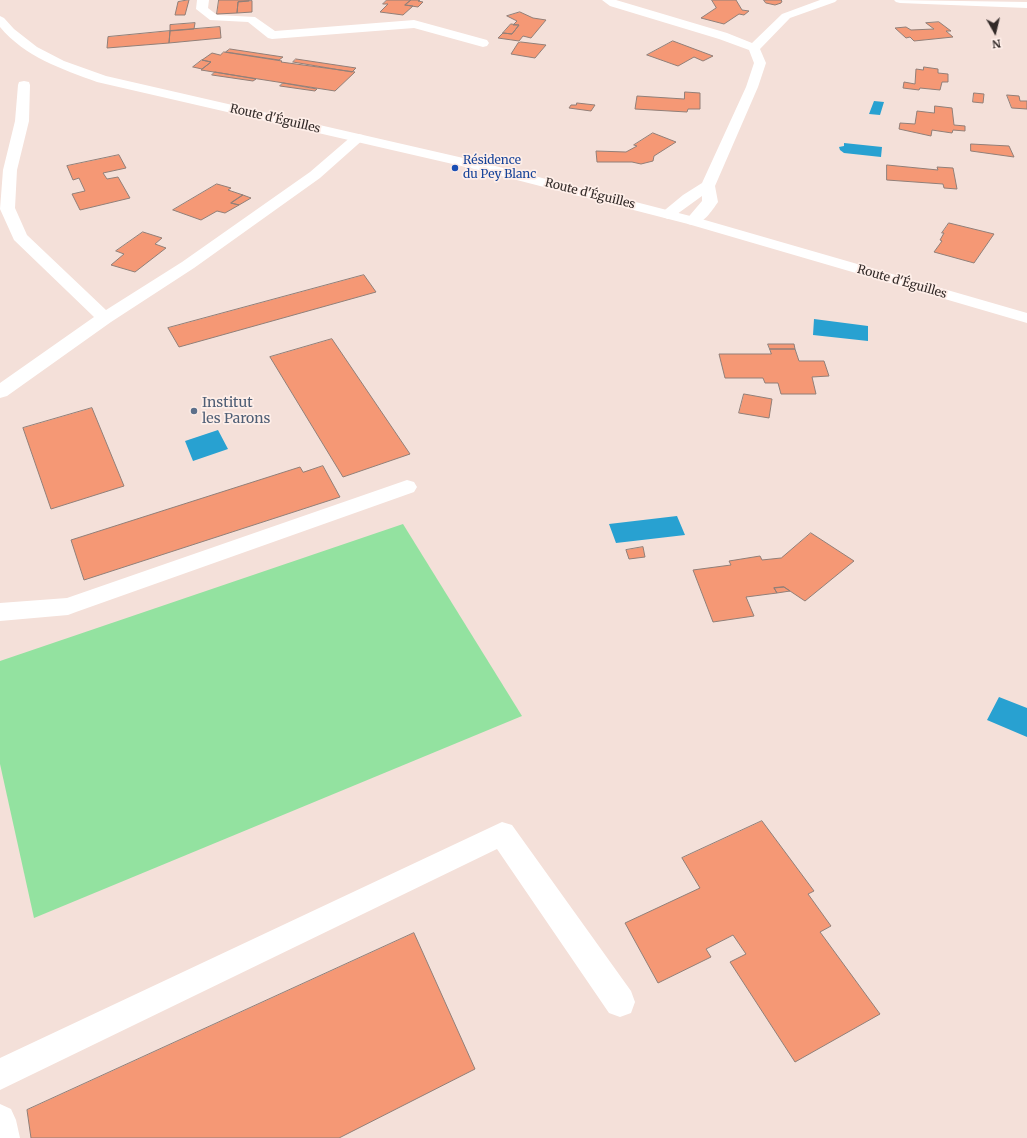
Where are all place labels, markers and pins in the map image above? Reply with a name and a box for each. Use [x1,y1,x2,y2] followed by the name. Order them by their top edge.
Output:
[463,154,536,182] place label: Résidence du Pey Blanc
[450,163,460,173] marker: Résidence du Pey Blanc
[202,395,270,428] place label: Institut les Parons
[189,406,199,416] marker: Institut les Parons

